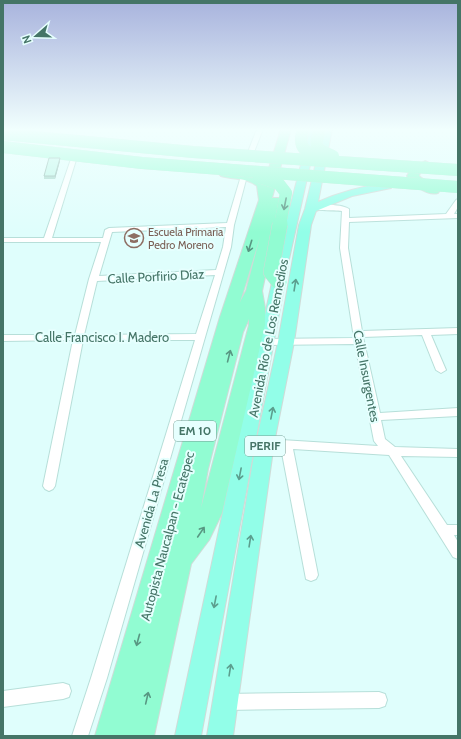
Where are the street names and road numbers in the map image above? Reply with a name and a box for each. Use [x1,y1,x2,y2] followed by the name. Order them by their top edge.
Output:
[245,257,291,419] street label: Avenida Río de Los Remedios
[107,265,205,287] street label: Calle Porfirio Díaz
[35,329,169,345] street label: Calle Francisco I. Madero
[350,329,384,424] street label: Calle Insurgentes
[174,421,216,441] road number: EM 10
[245,436,285,456] road number: PERIF
[137,450,197,622] street label: Autopista Naucalpan - Ecatepec
[131,456,172,549] street label: Avenida La Presa

